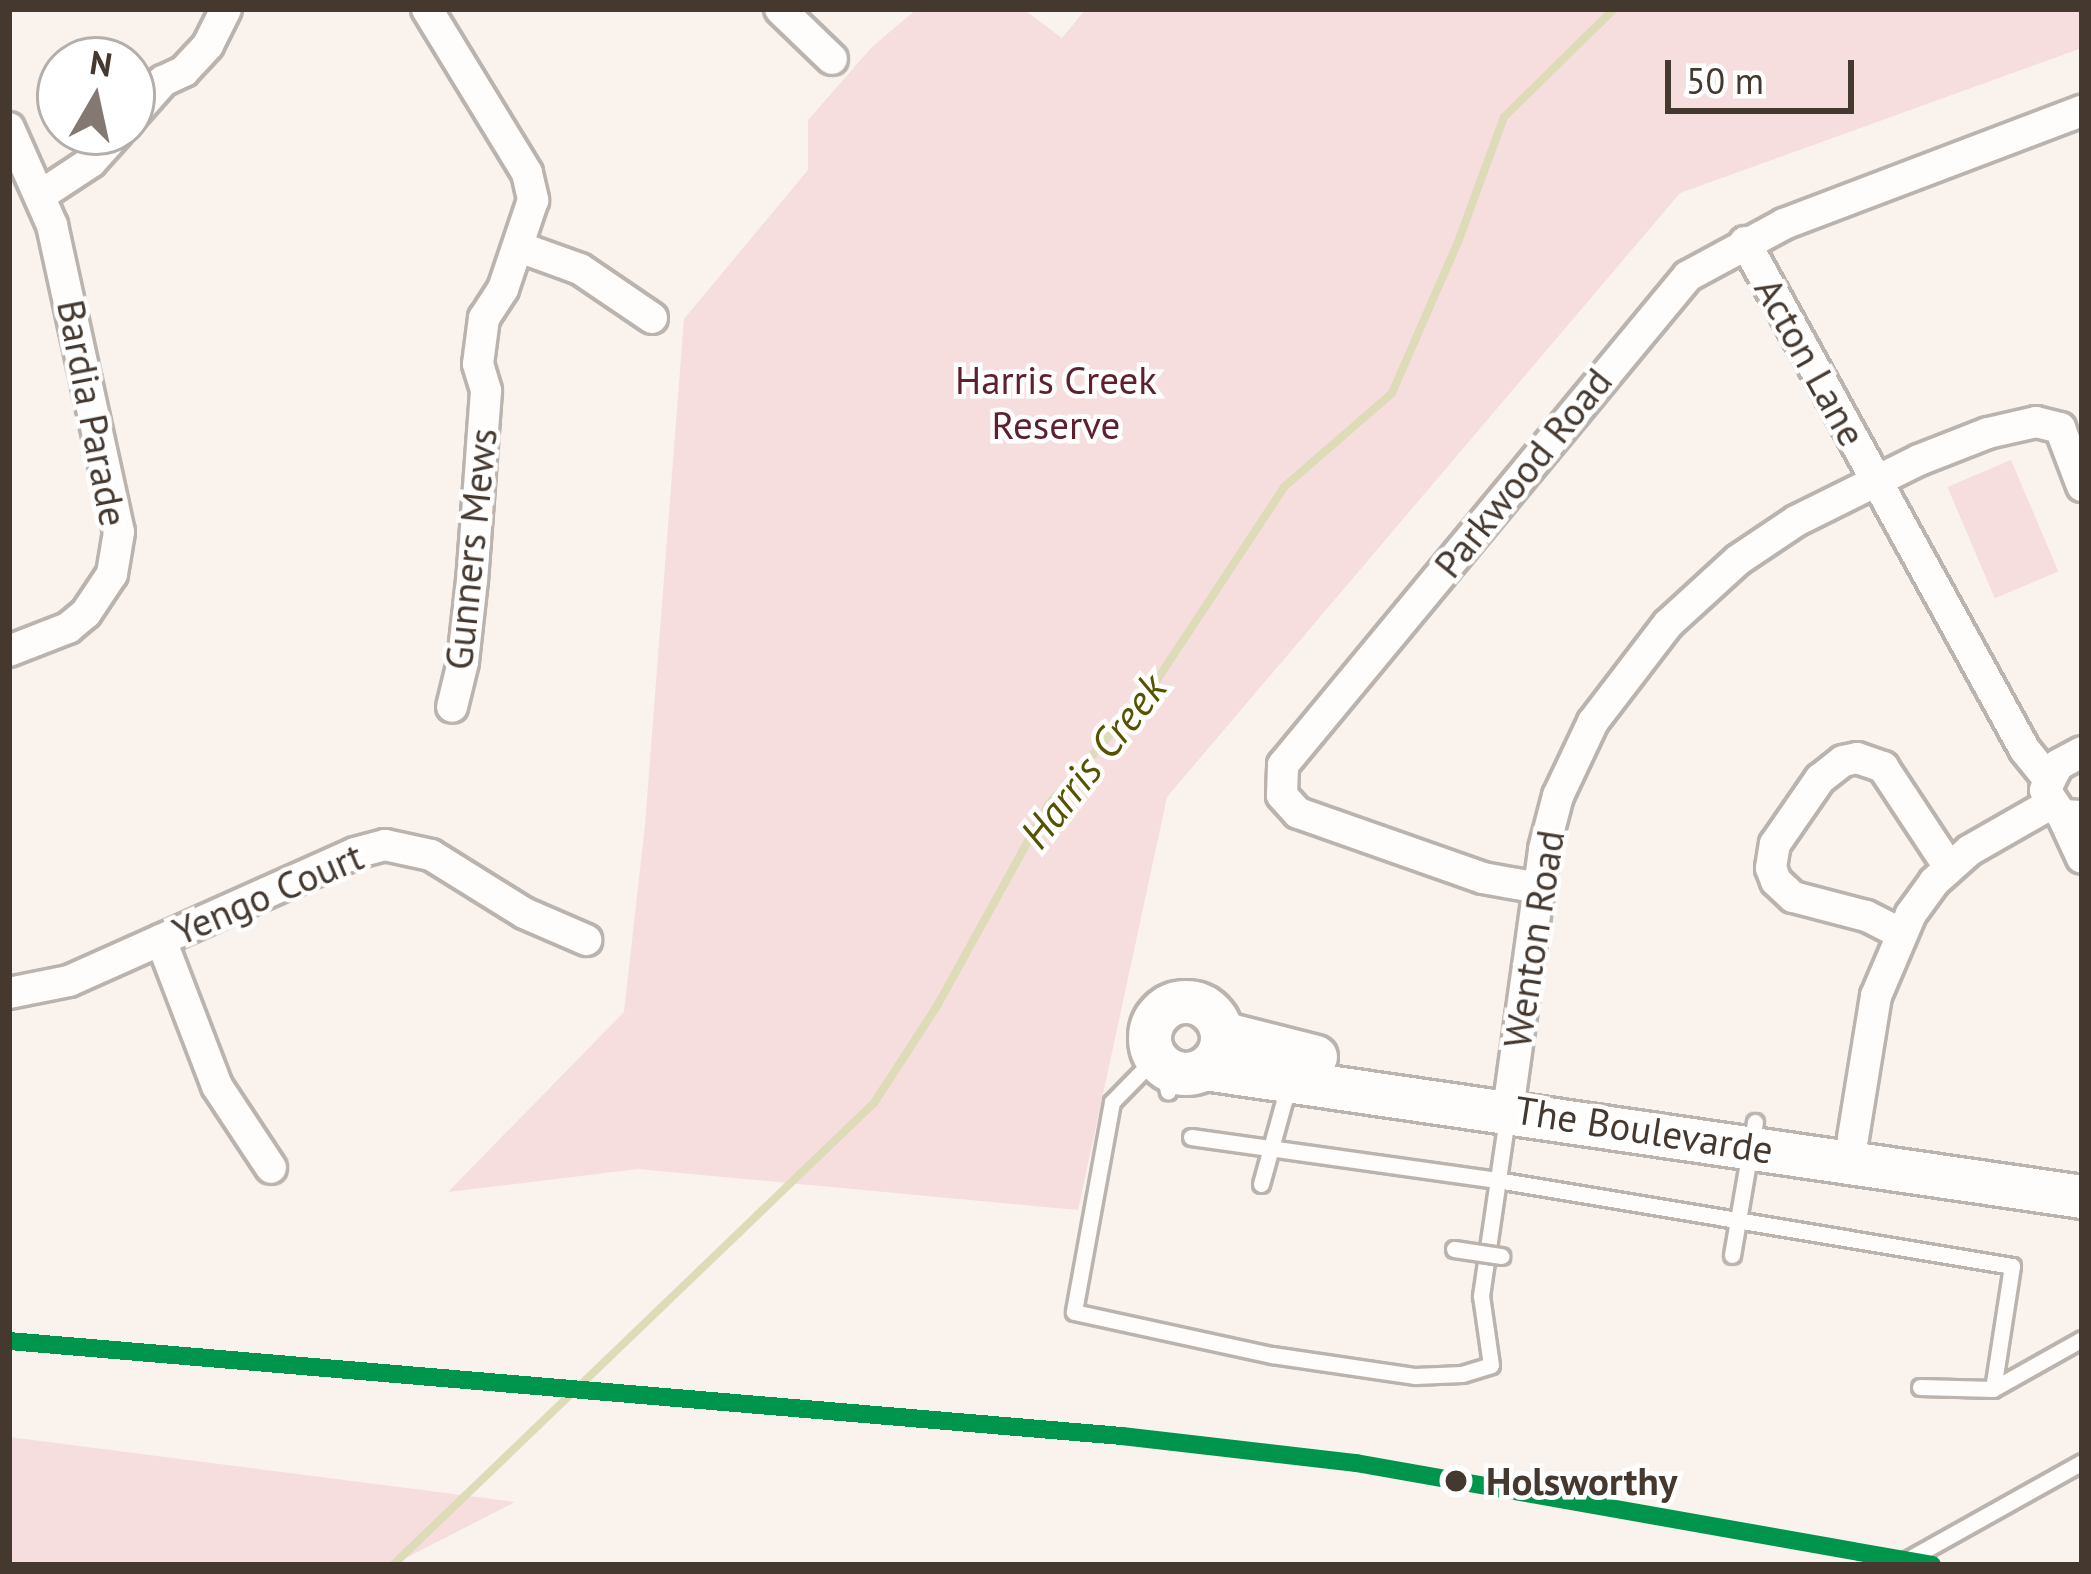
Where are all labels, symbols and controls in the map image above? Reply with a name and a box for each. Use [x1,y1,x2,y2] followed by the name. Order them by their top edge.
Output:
[36,36,156,156] north arrow
[1671,36,1860,110] scale bar
[87,40,115,86] text: N
[1686,57,1764,104] text: 50 m
[1745,270,1875,454] street label: Acton Lane
[47,296,137,530] street label: Bardia Parade
[955,358,1157,449] park label: Harris Creek Reserve
[1424,359,1622,587] street label: Parkwood Road
[435,426,507,672] street label: Gunners Mews
[1010,664,1176,858] water label: Harris Creek
[1494,827,1574,1051] street label: Wenton Road
[166,833,370,955] street label: Yengo Court
[1512,1087,1776,1173] street label: The Boulevarde
[1486,1458,1677,1504] place label: Holsworthy
[1437,1462,1475,1500] marker: Holsworthy

